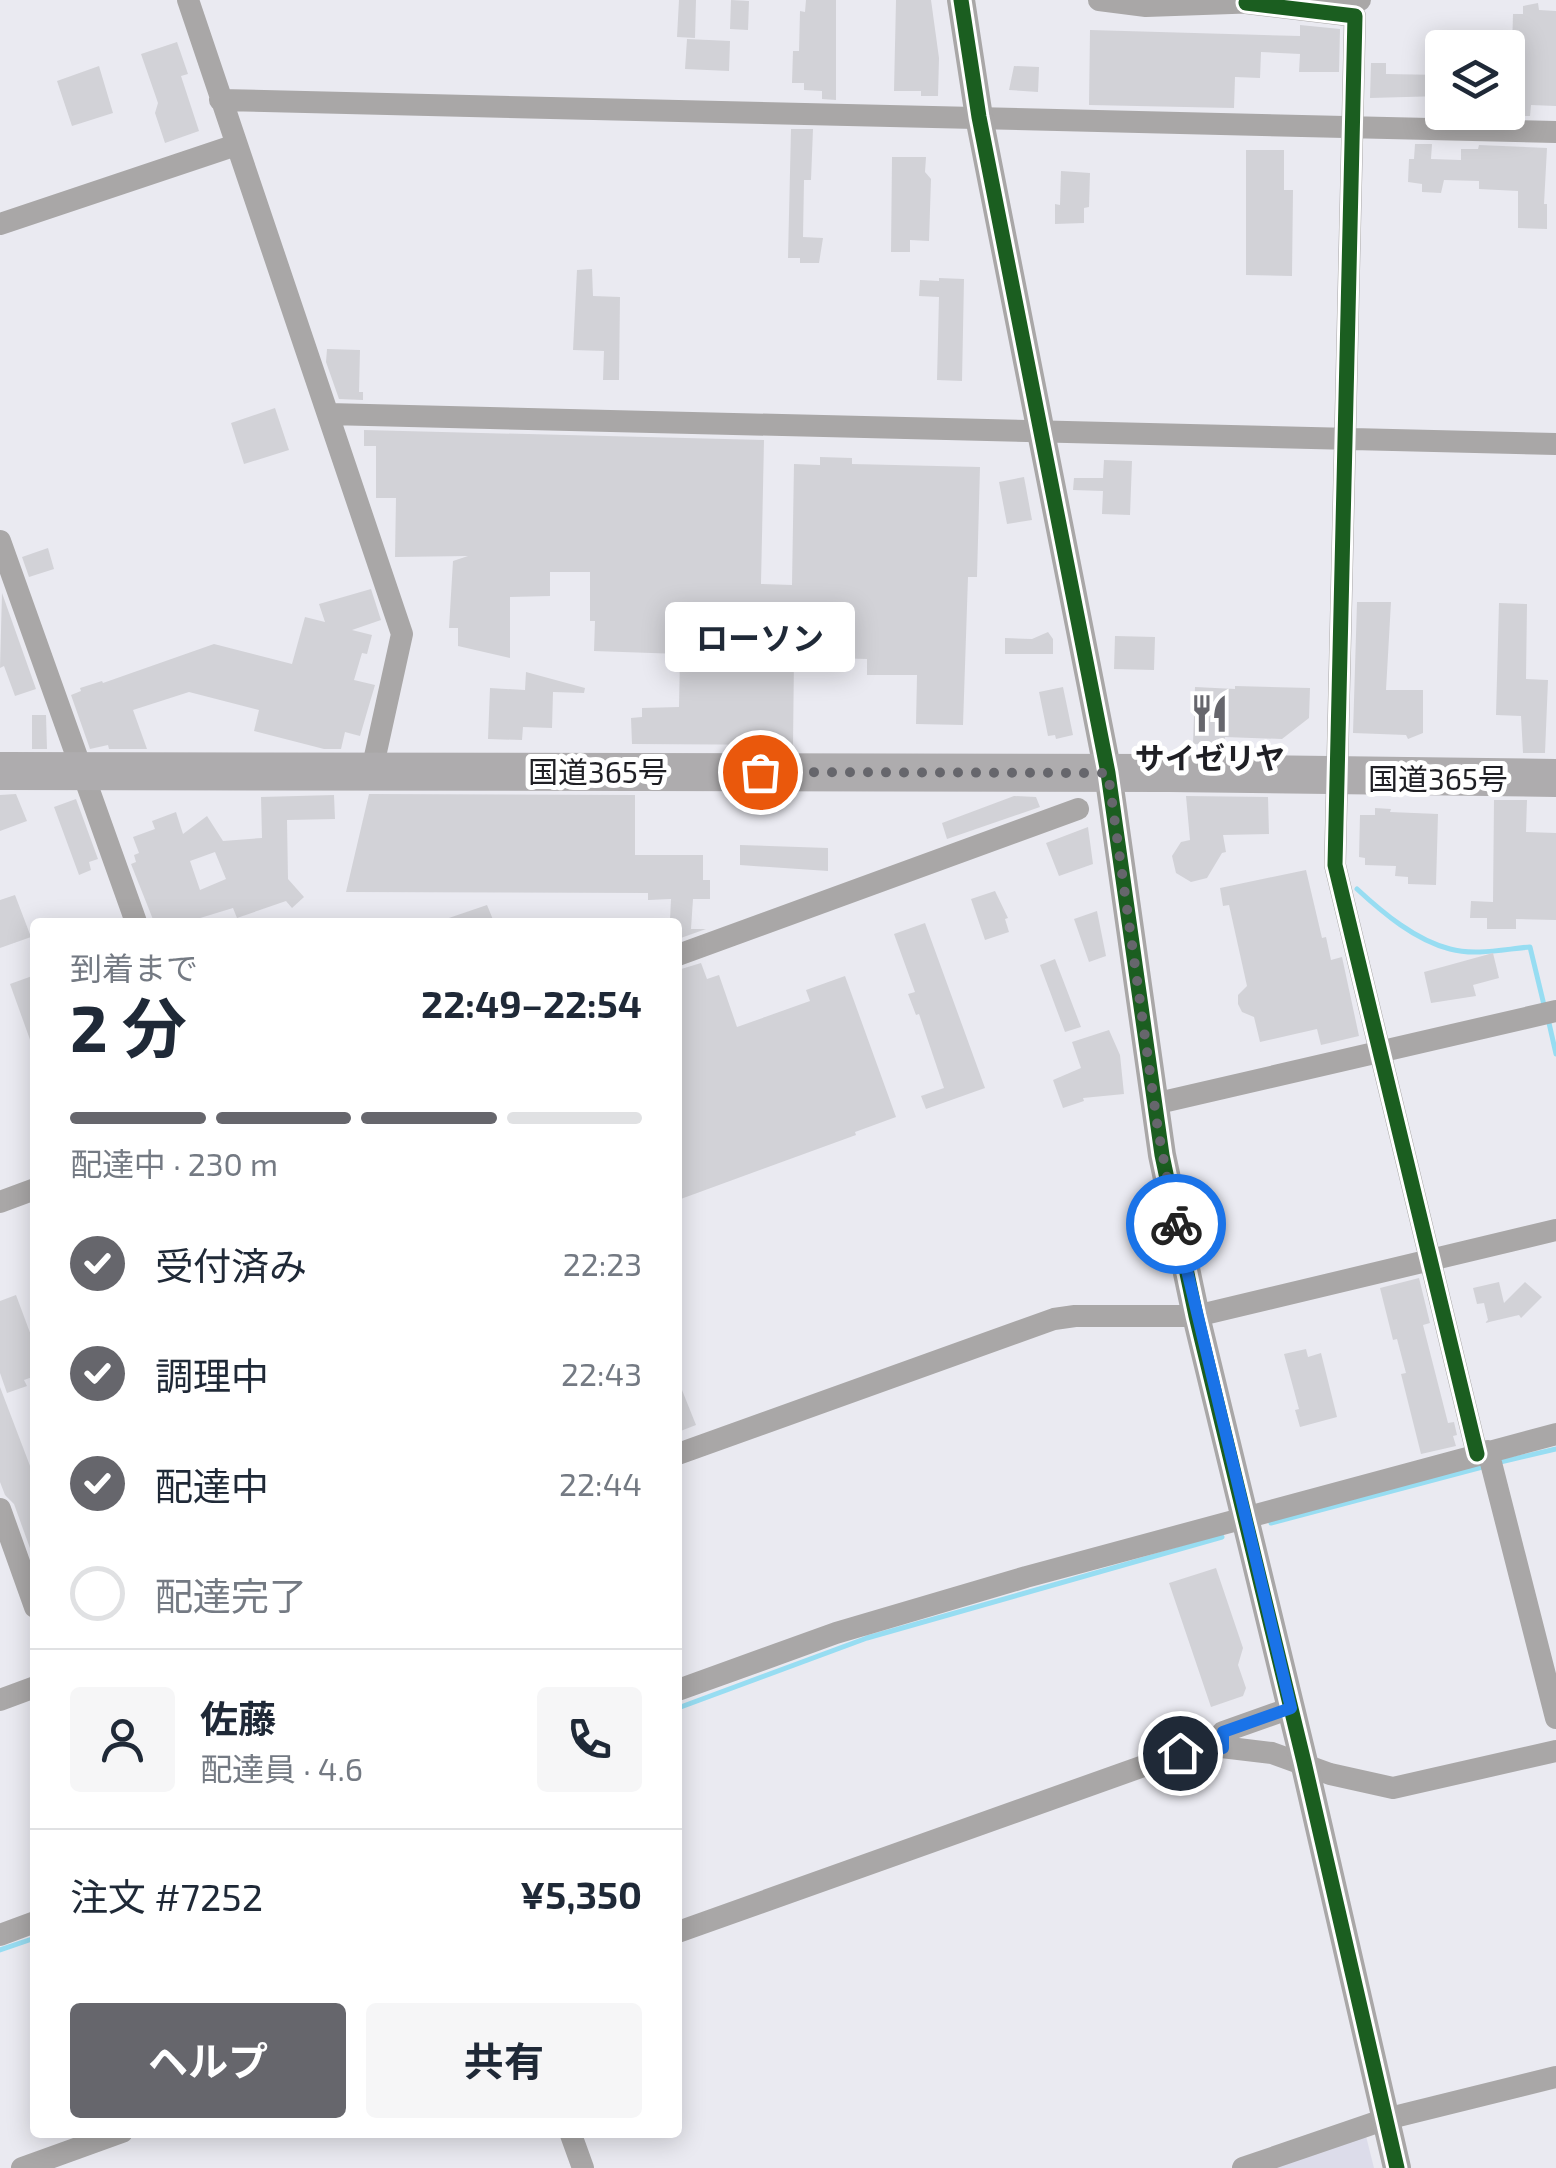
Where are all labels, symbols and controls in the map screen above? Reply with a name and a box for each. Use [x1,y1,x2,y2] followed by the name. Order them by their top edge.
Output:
[1425,30,1525,130] map controls
[1425,30,1525,130] button: layers
[665,602,855,672] callout: ローソン
[696,618,824,656] text: ローソン
[1189,692,1231,734] restaurant icon: サイゼリヤ
[718,730,803,815] pin
[1135,739,1285,775] place label: サイゼリヤ
[733,745,788,800] icon: bag
[528,753,668,789] street label: 国道365号
[1368,760,1508,796] street label: 国道365号
[70,948,198,986] text: 到着まで
[421,980,642,1026] text: 22:49–22:54
[70,987,187,1065] text: 2 分
[70,1144,278,1182] text: 配達中 · 230 m
[1126,1174,1226,1274] courier
[1149,1197,1204,1252] icon: bike
[70,1236,125,1291] icon: check
[155,1242,307,1288] text: 受付済み
[563,1244,642,1282] text: 22:23
[70,1346,125,1401] icon: check
[155,1352,269,1398] text: 調理中
[561,1354,642,1392] text: 22:43
[70,1456,125,1511] icon: check
[155,1462,269,1508] text: 配達中
[559,1464,642,1502] text: 22:44
[155,1572,307,1618] text: 配達完了
[70,1687,175,1792] button: person
[537,1687,642,1792] button: phone
[200,1695,276,1741] text: 佐藤
[1138,1711,1223,1796] pin
[1153,1726,1208,1781] icon: home
[200,1749,363,1787] text: 配達員 · 4.6
[520,1871,642,1917] text: ¥5,350
[70,1873,263,1919] text: 注文 #7252
[70,2003,346,2118] button: ヘルプ
[366,2003,642,2118] button: 共有

